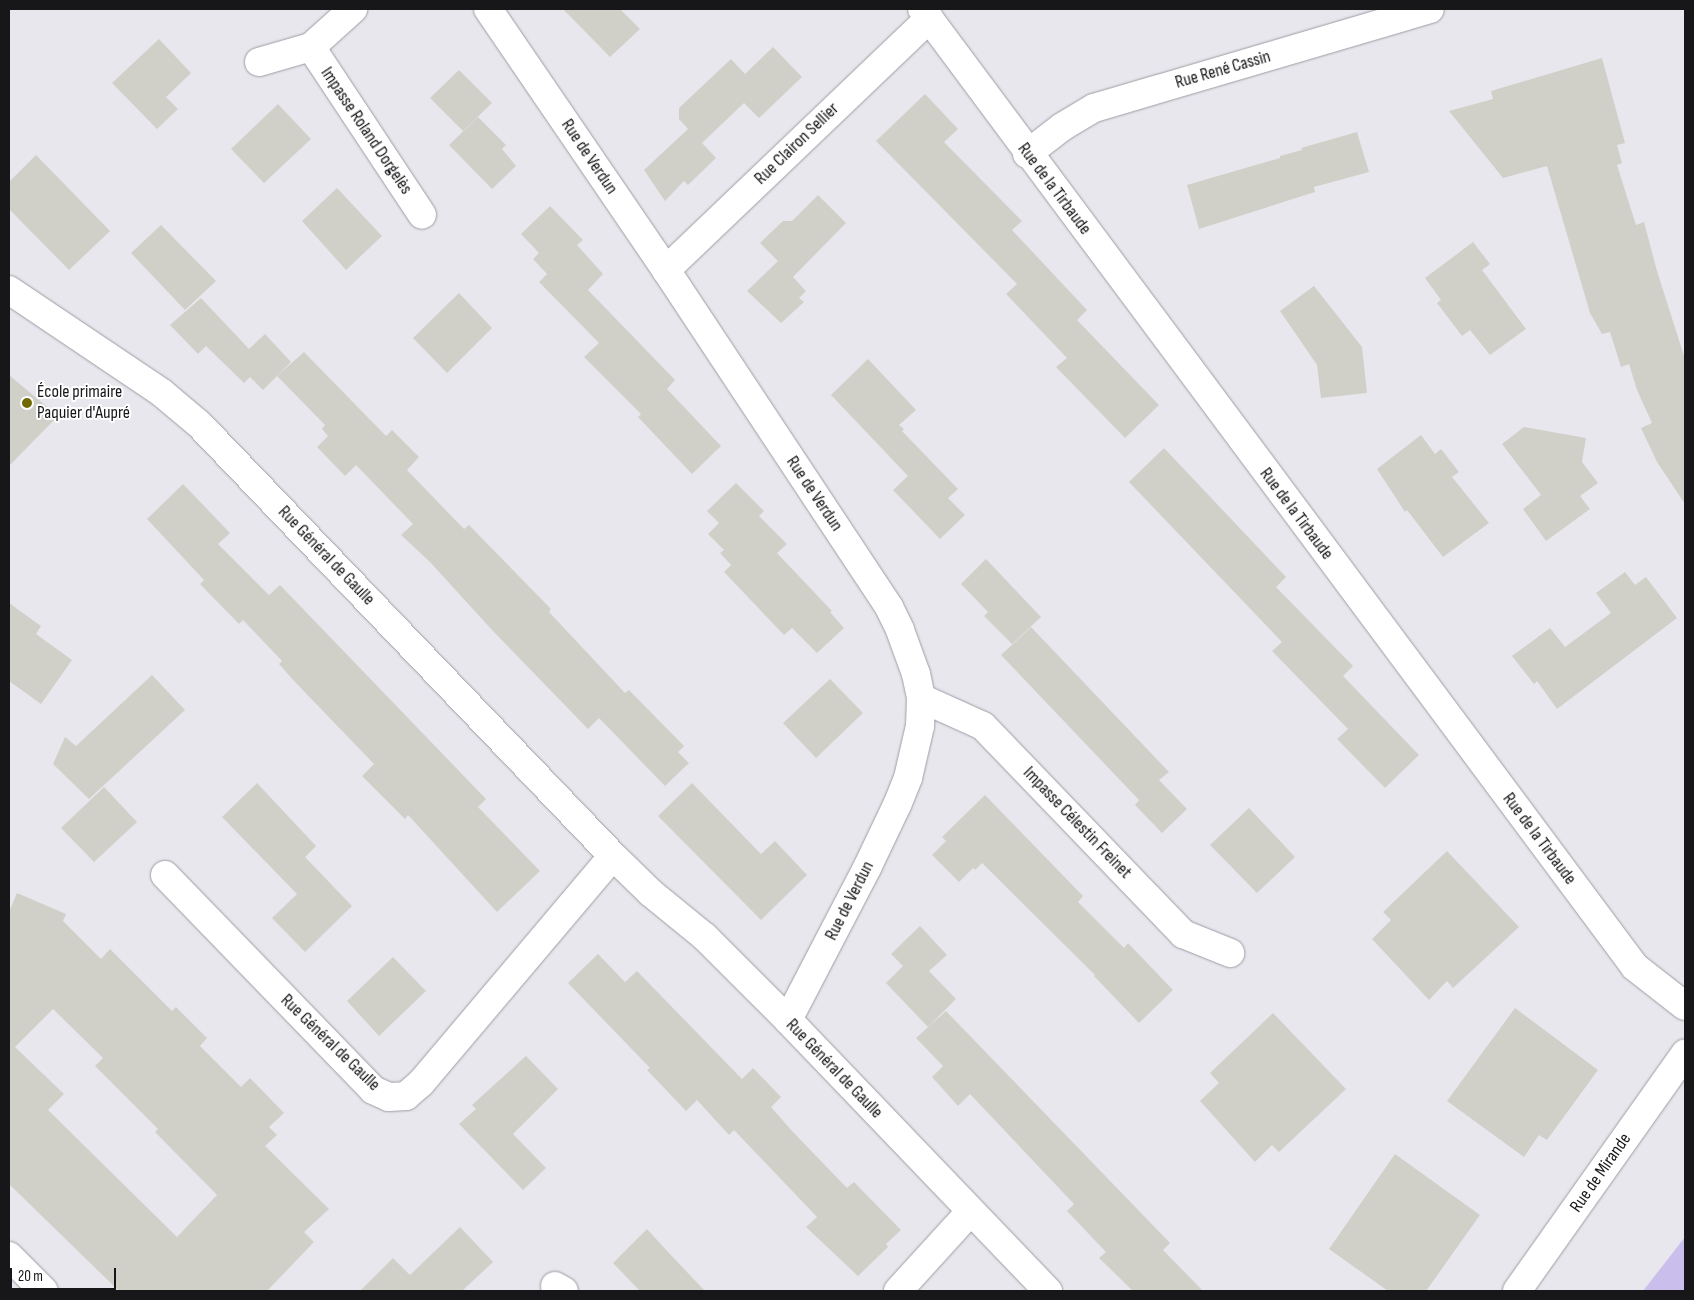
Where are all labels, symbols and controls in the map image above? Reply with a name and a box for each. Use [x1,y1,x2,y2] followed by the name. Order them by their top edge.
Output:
[1173,46,1273,94] street label: Rue René Cassin
[315,63,417,199] street label: Impasse Roland Dorgelès
[750,98,844,190] street label: Rue Clairon Sellier
[556,115,622,199] street label: Rue de Verdun
[1013,139,1095,239] street label: Rue de la Tirbaude
[37,382,130,424] place label: École primaire Paquier d'Aupré
[21,397,33,409] marker: École primaire Paquier d'Aupré
[781,452,847,536] street label: Rue de Verdun
[1255,464,1337,564] street label: Rue de la Tirbaude
[273,502,379,610] street label: Rue Général de Gaulle
[1018,763,1136,883] street label: Impasse Célestin Freinet
[1498,789,1580,889] street label: Rue de la Tirbaude
[821,858,879,944] street label: Rue de Verdun
[276,990,384,1096] street label: Rue Général de Gaulle
[781,1015,887,1123] street label: Rue Général de Gaulle
[1566,1129,1636,1217] street label: Rue de Mirande
[12,1258,119,1290] scale bar
[18,1267,43,1286] text: 20 m

